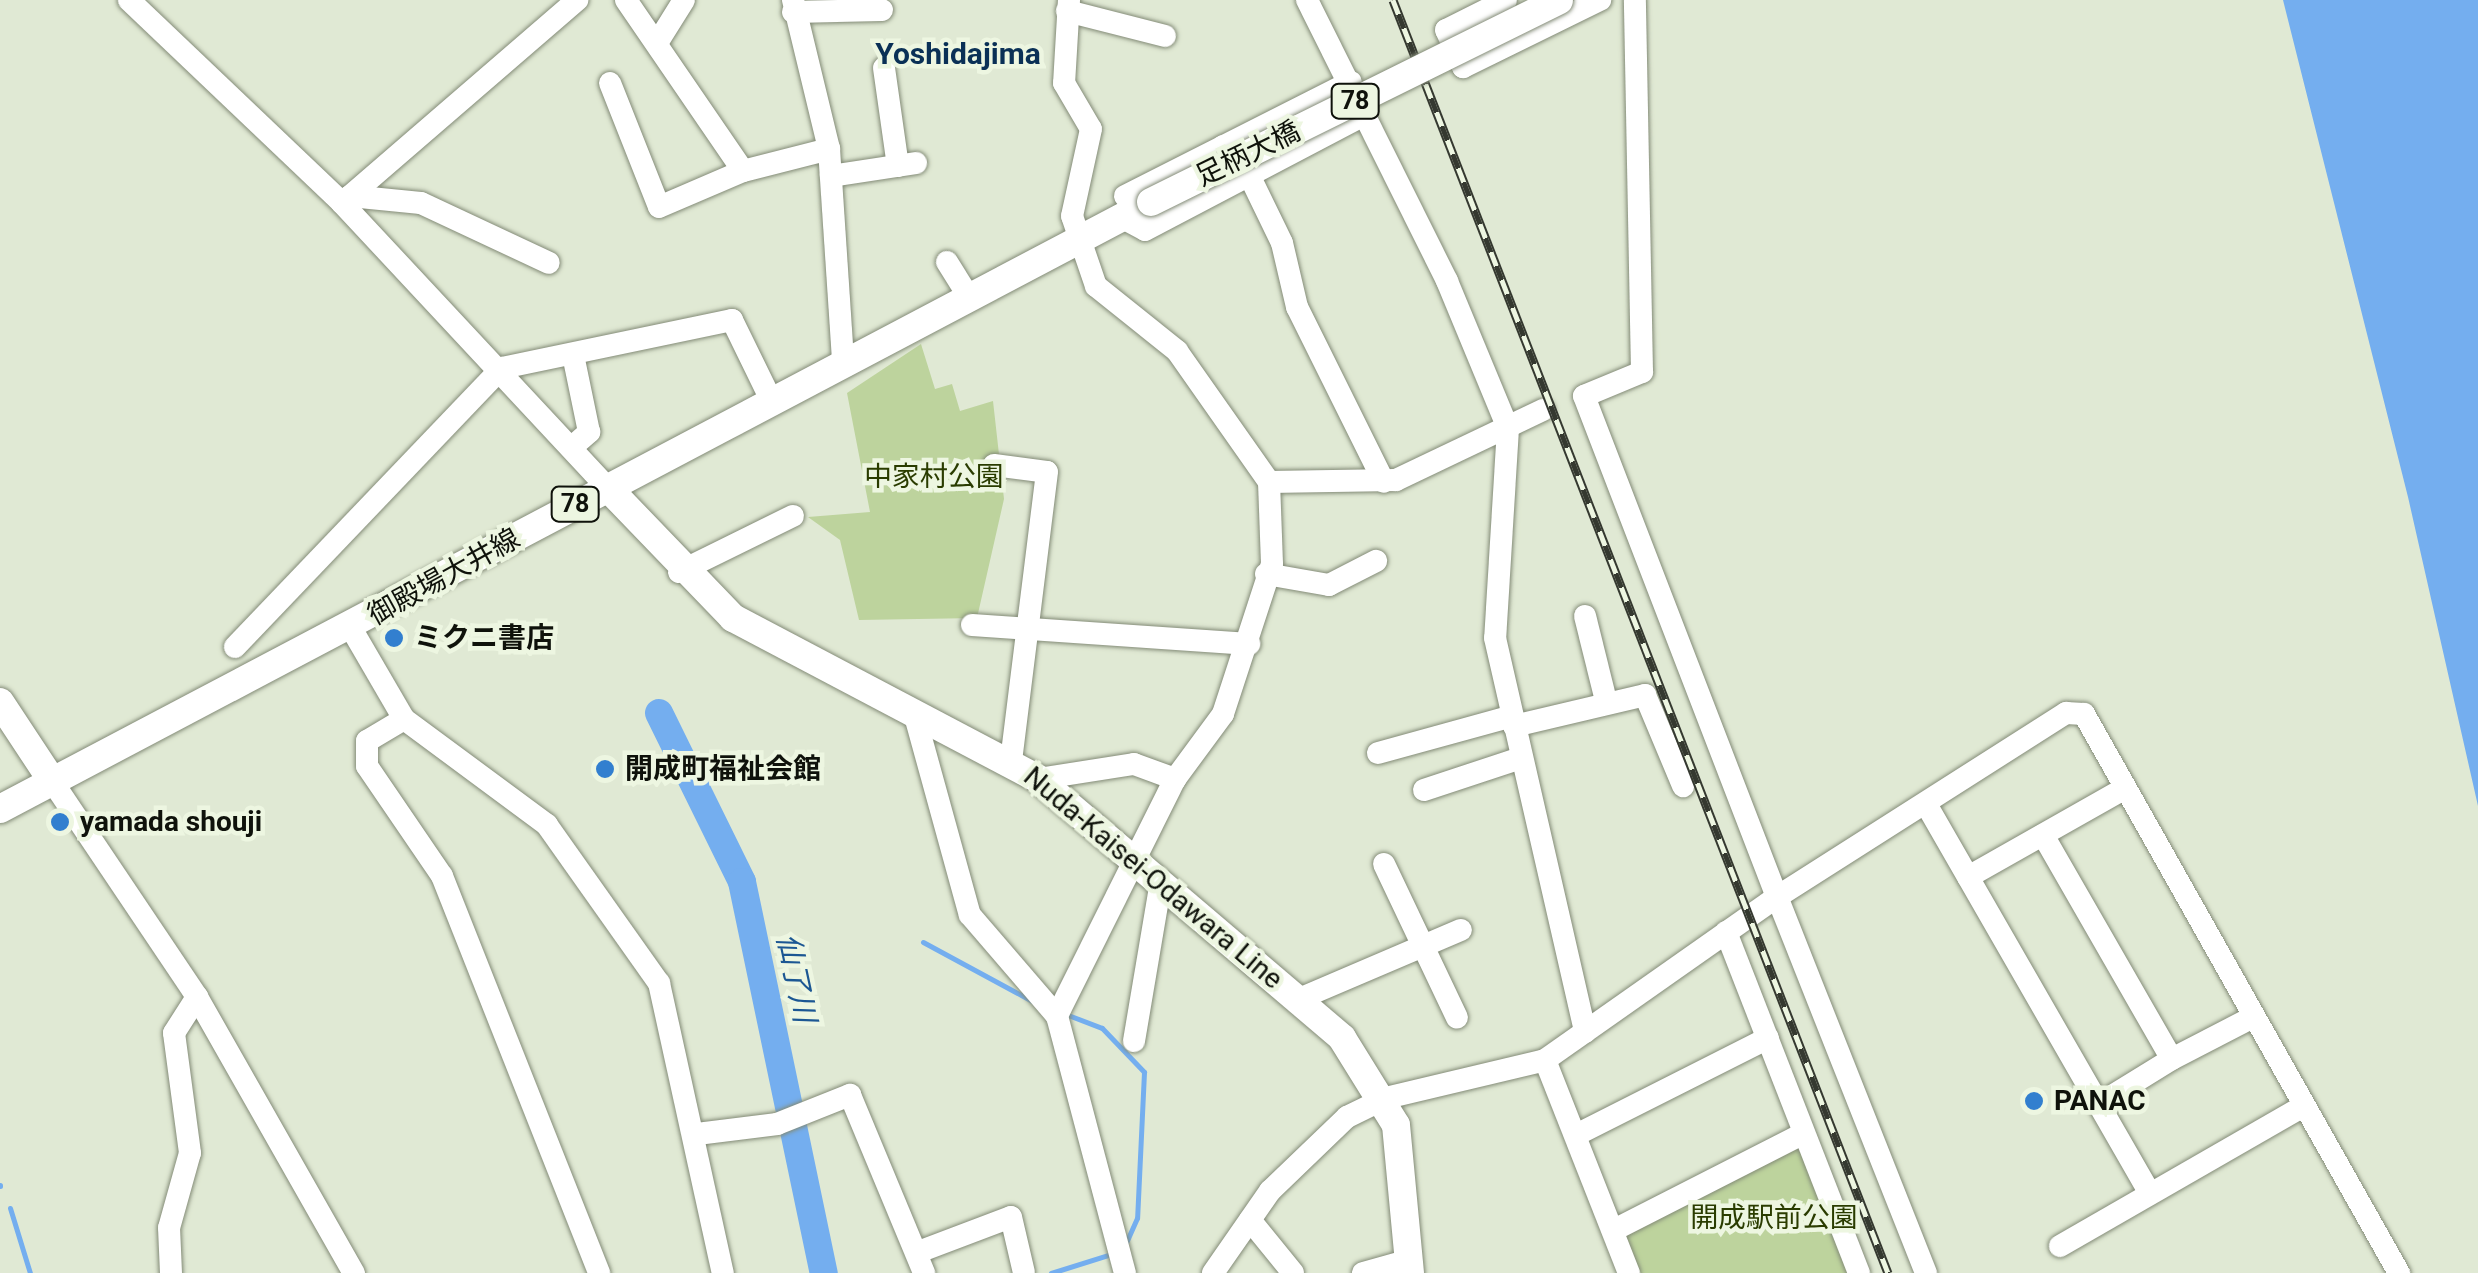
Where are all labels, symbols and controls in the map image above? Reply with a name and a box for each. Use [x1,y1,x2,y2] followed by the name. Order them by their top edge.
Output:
[875,36,1041,72] district label: Yoshidajima
[1330,81,1380,121] road number: 78
[1190,114,1306,194] street label: 足柄大橋
[864,460,1004,494] park label: 中家村公園
[550,484,600,524] road number: 78
[362,522,526,632] street label: 御殿場大井線
[414,621,554,655] place label: ミクニ書店
[383,627,405,649] marker: ミクニ書店
[625,752,821,786] place label: 開成町福祉会館
[594,758,616,780] marker: 開成町福祉会館
[1017,760,1289,996] street label: Nuda-Kaisei-Odawara Line
[80,805,262,839] place label: yamada shouji
[49,811,71,833] marker: yamada shouji
[769,930,823,1026] water label: 仙了川
[2054,1084,2145,1118] place label: PANAC
[2023,1090,2045,1112] marker: PANAC
[1690,1201,1858,1235] park label: 開成駅前公園

